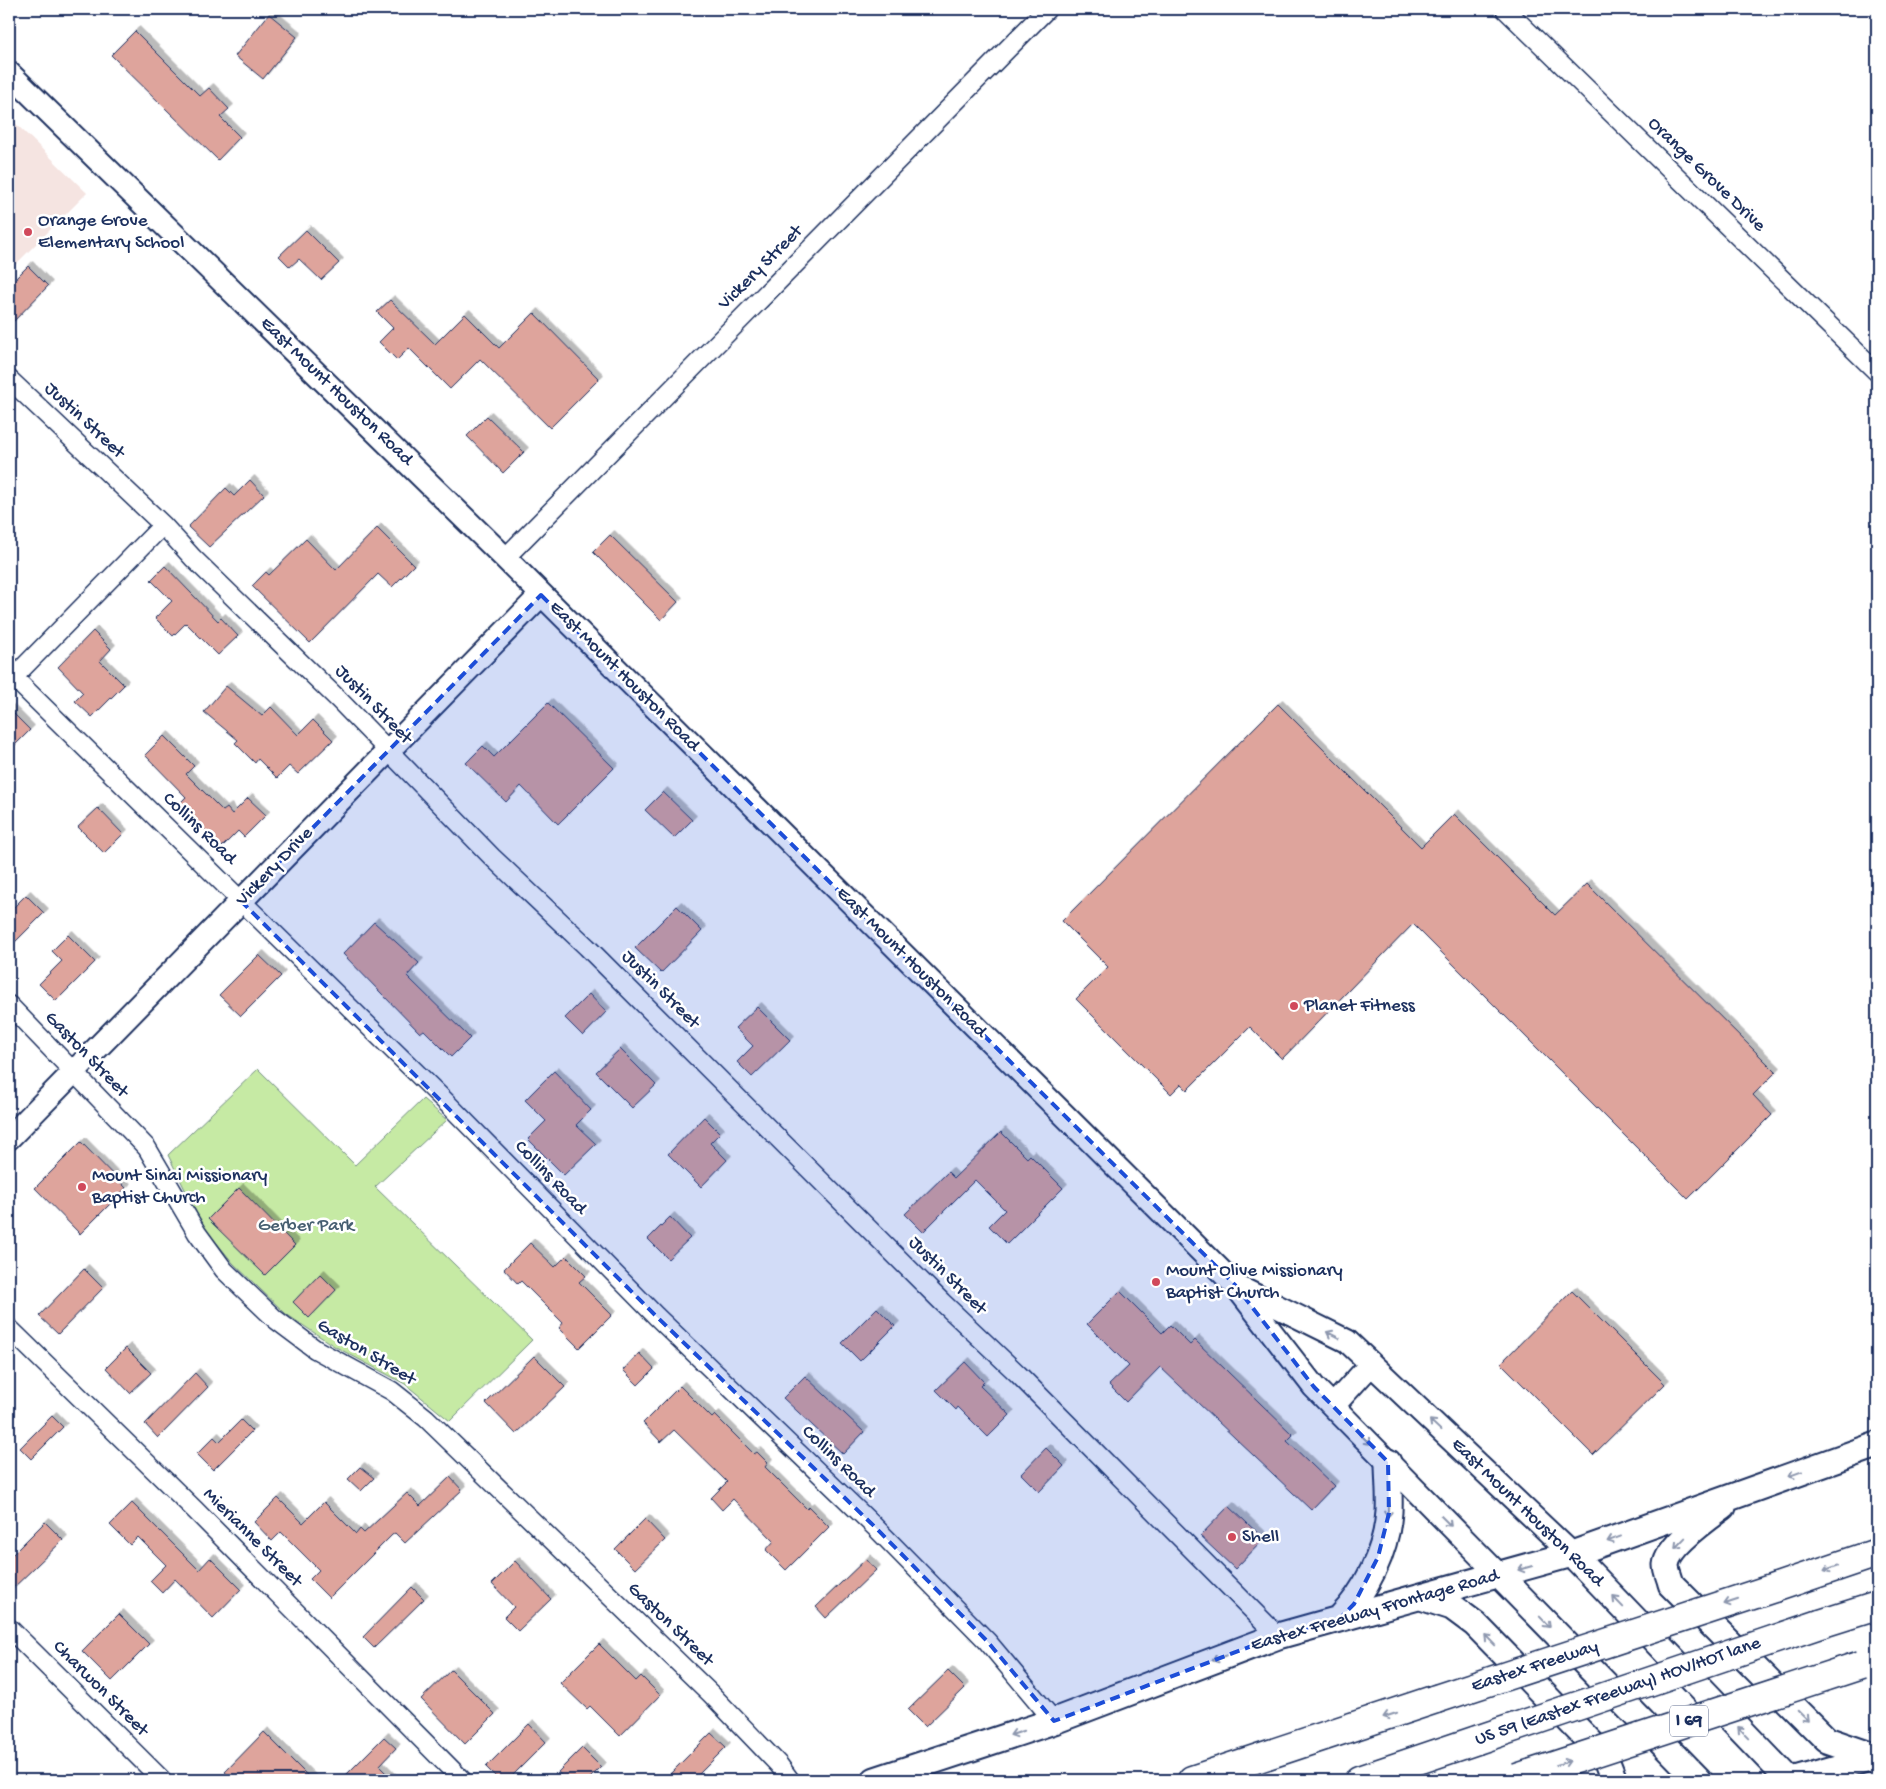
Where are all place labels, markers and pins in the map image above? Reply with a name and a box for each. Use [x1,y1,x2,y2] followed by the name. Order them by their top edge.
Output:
[38,210,184,255] place label: Orange Grove Elementary School
[22,226,34,238] marker: Orange Grove Elementary School
[1303,995,1416,1018] place label: Planet Fitness
[1288,1000,1300,1012] marker: Planet Fitness
[91,1165,268,1210] place label: Mount Sinai Missionary Baptist Church
[76,1181,88,1193] marker: Mount Sinai Missionary Baptist Church
[1165,1260,1343,1305] place label: Mount Olive Missionary Baptist Church
[1150,1276,1162,1288] marker: Mount Olive Missionary Baptist Church
[1242,1526,1279,1549] place label: Shell
[1226,1531,1238,1543] marker: Shell

